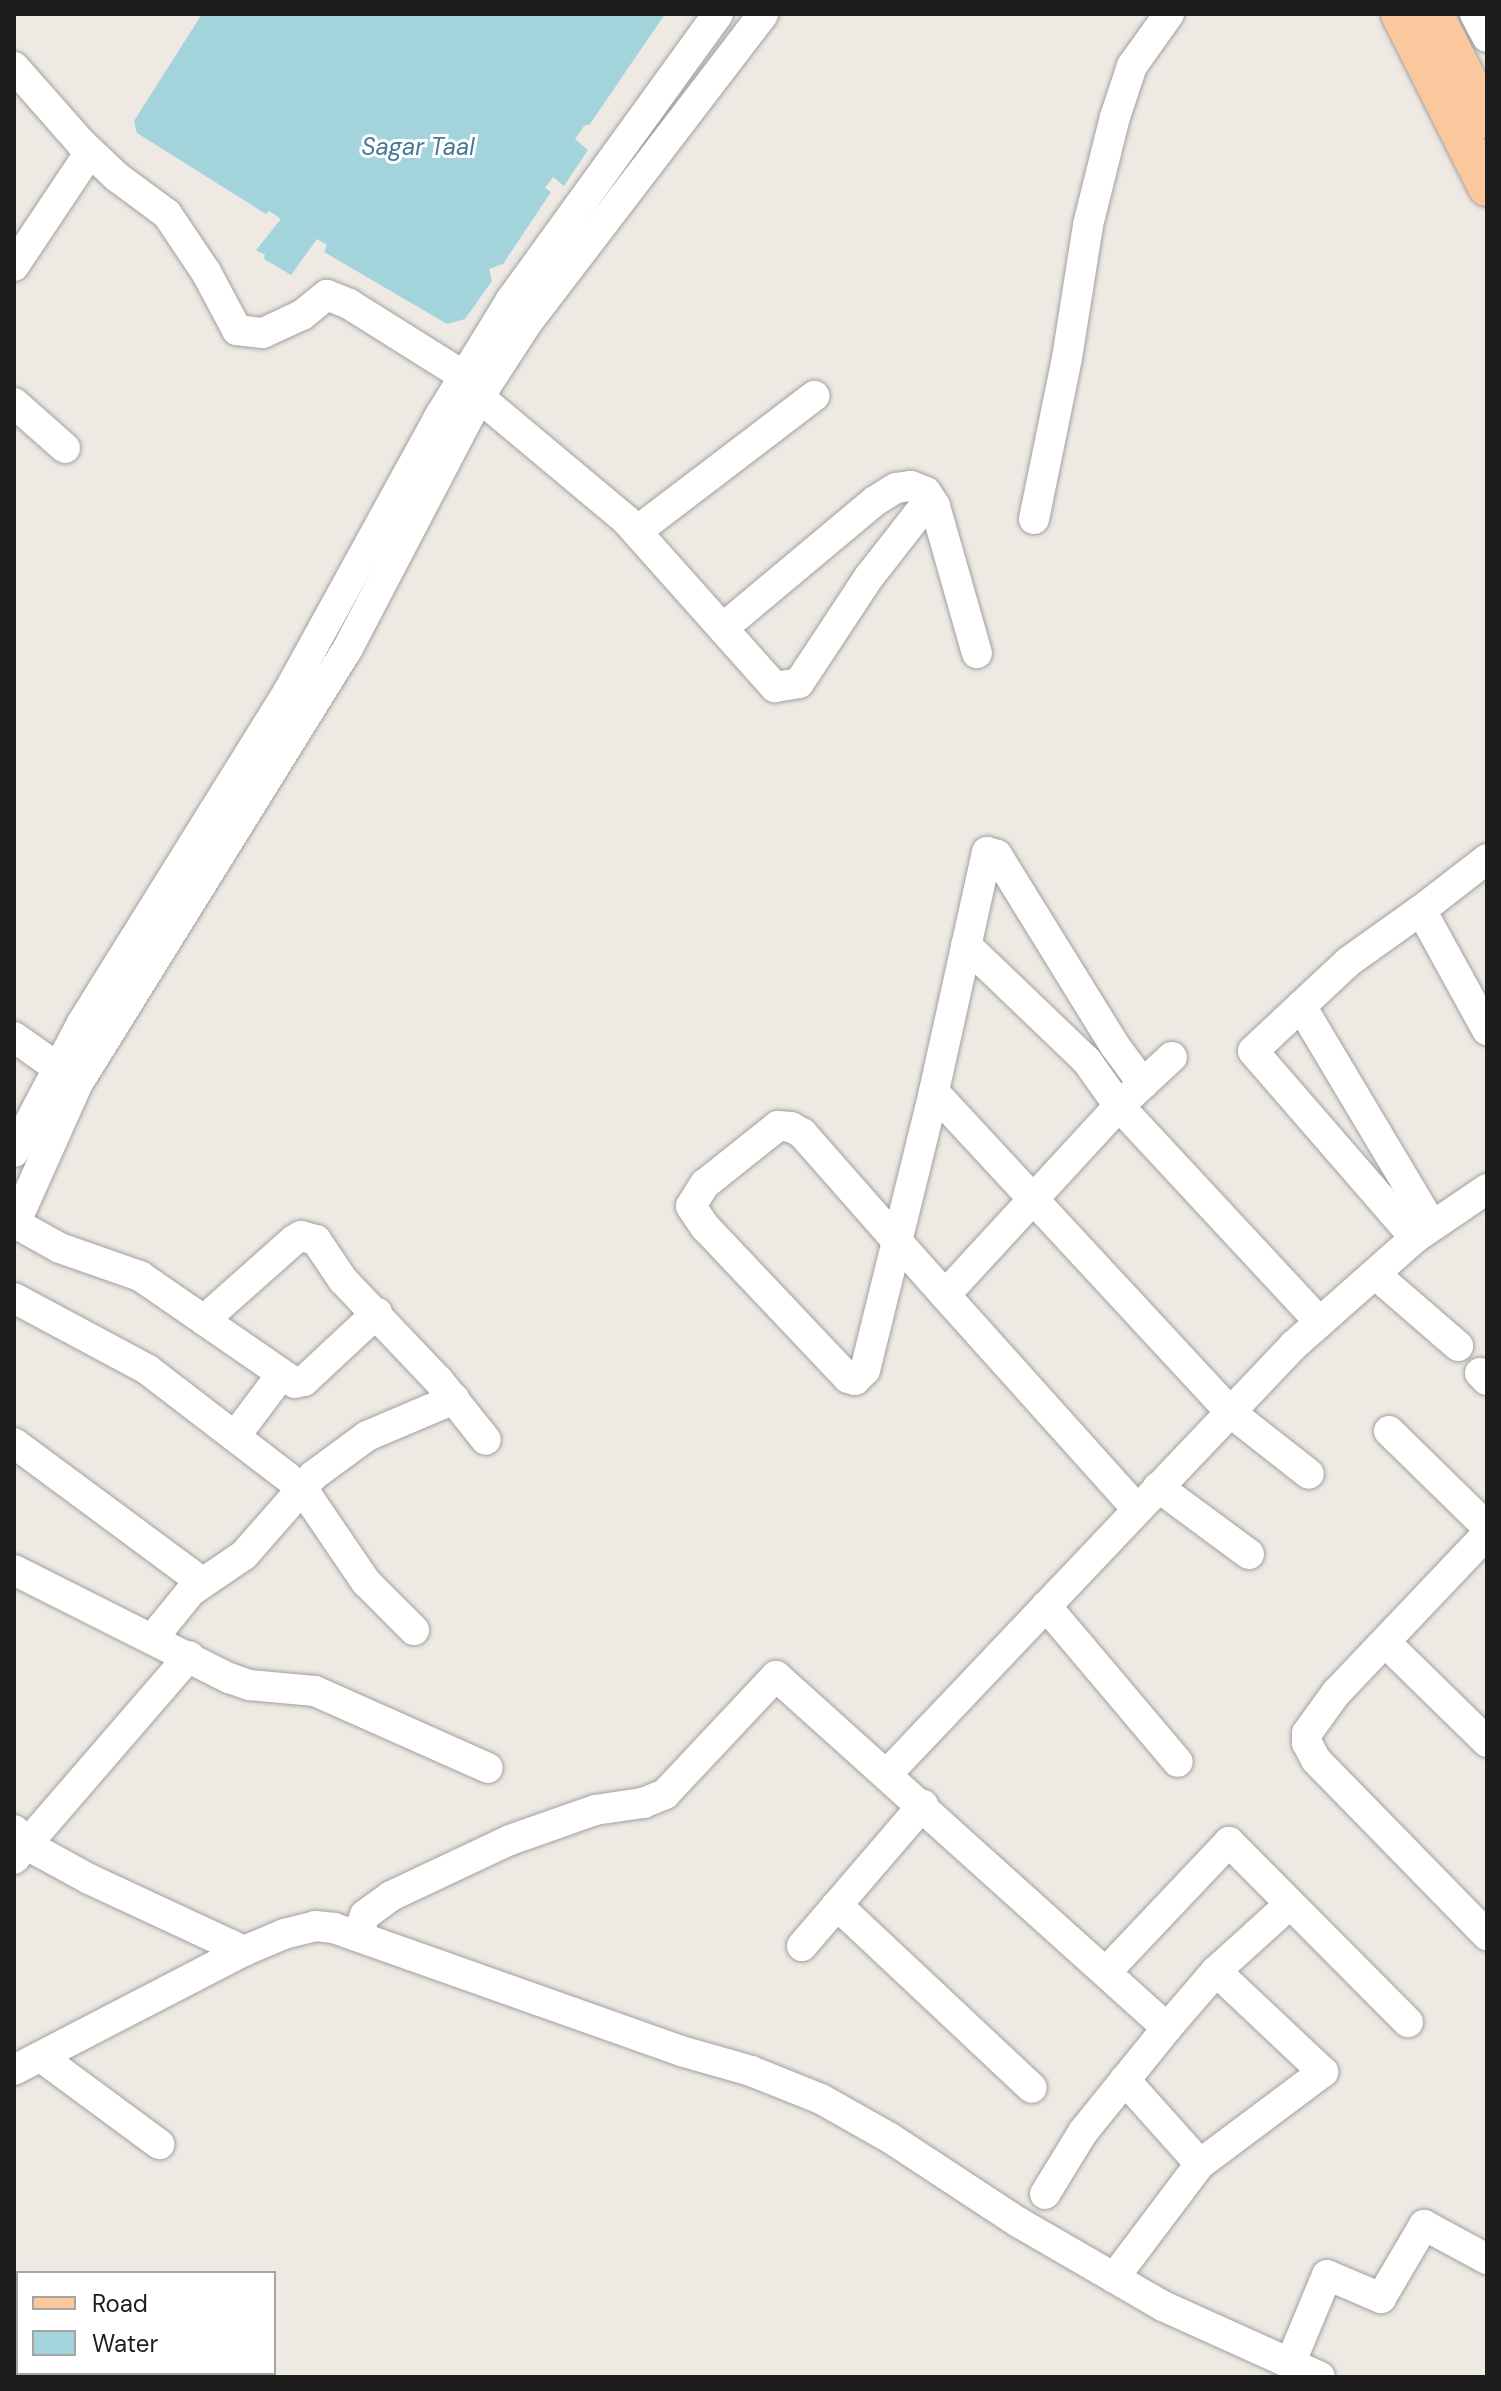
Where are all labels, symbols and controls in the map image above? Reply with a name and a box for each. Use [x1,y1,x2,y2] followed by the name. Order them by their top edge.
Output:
[361,133,475,161] water label: Sagar Taal
[16,2271,276,2375] legend
[92,2288,148,2319] text: Road
[92,2328,158,2359] text: Water

